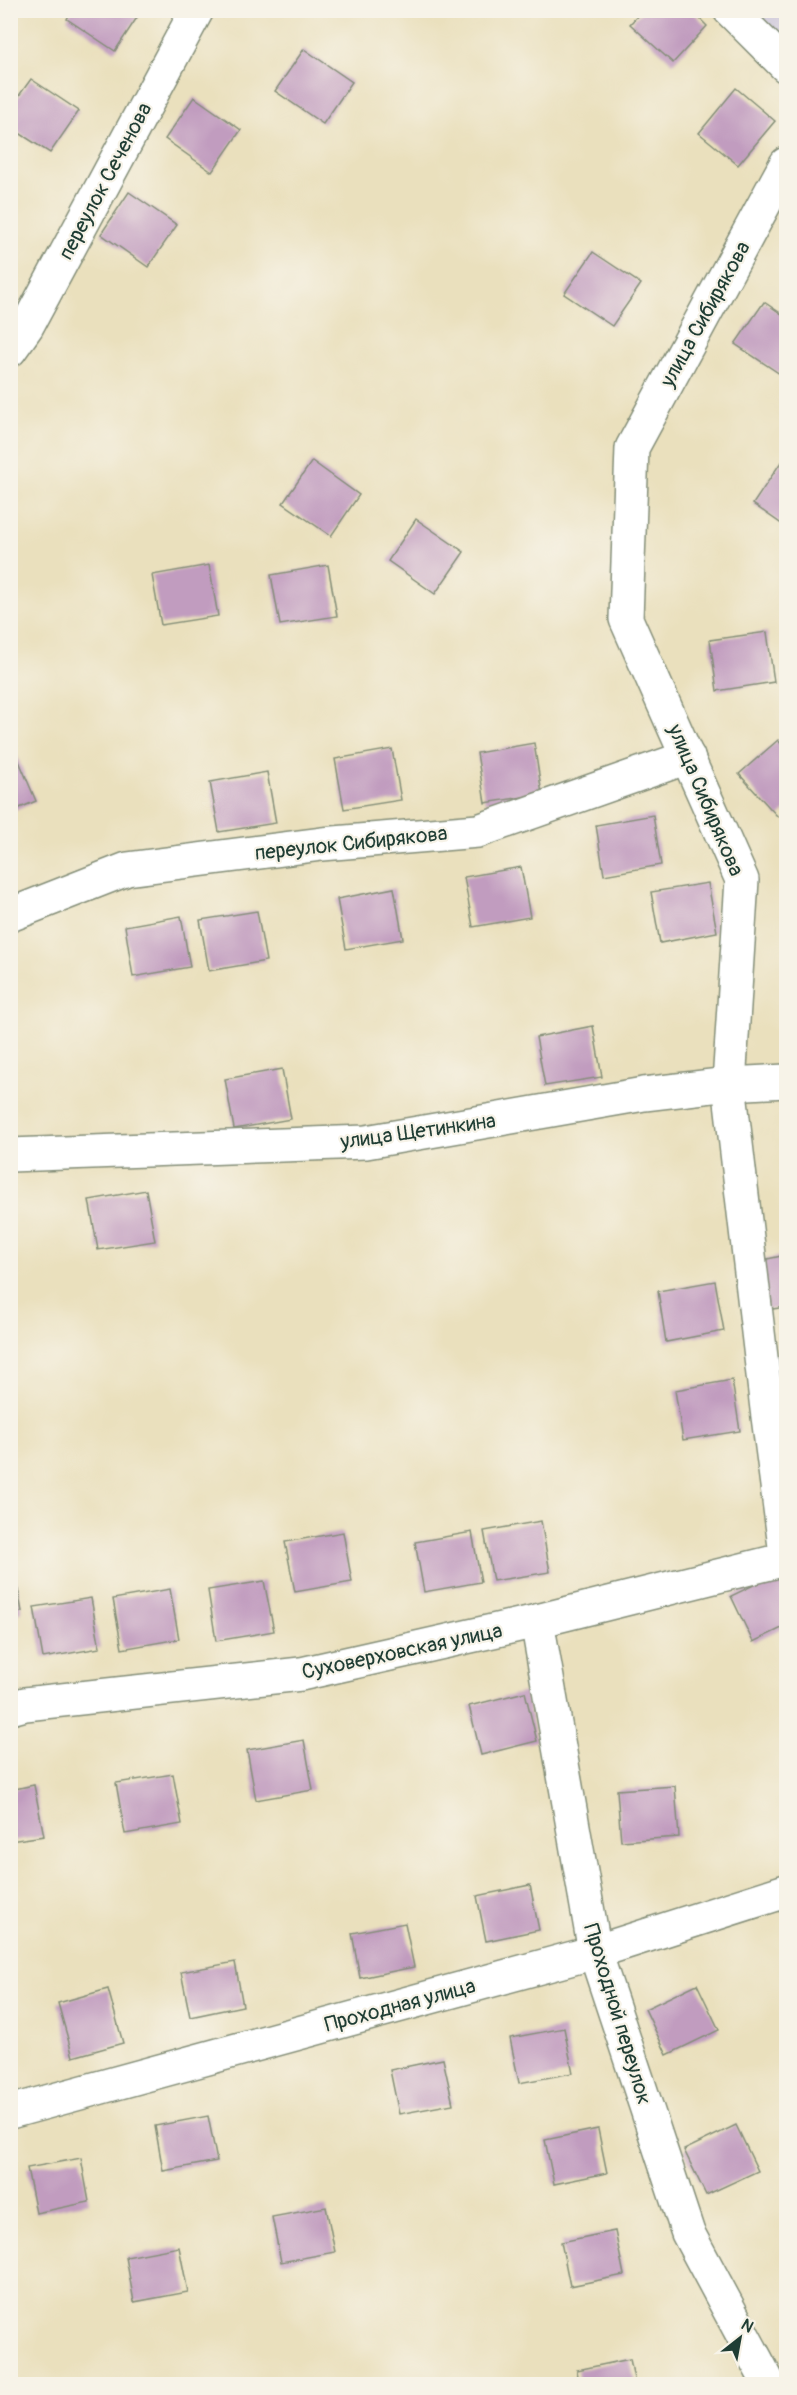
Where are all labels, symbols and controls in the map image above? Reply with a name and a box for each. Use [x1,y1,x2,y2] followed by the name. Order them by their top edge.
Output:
[53,98,158,264] street label: переулок Сеченова
[654,237,757,393] street label: улица Сибирякова
[661,719,750,880] street label: улица Сибирякова
[253,820,449,867] street label: переулок Сибирякова
[338,1107,498,1156] street label: улица Щетинкина
[299,1617,505,1686] street label: Суховерховская улица
[577,1920,658,2108] street label: Проходной переулок
[322,1972,479,2039] street label: Проходная улица
[710,2308,770,2368] north arrow
[737,2315,757,2337] text: N

